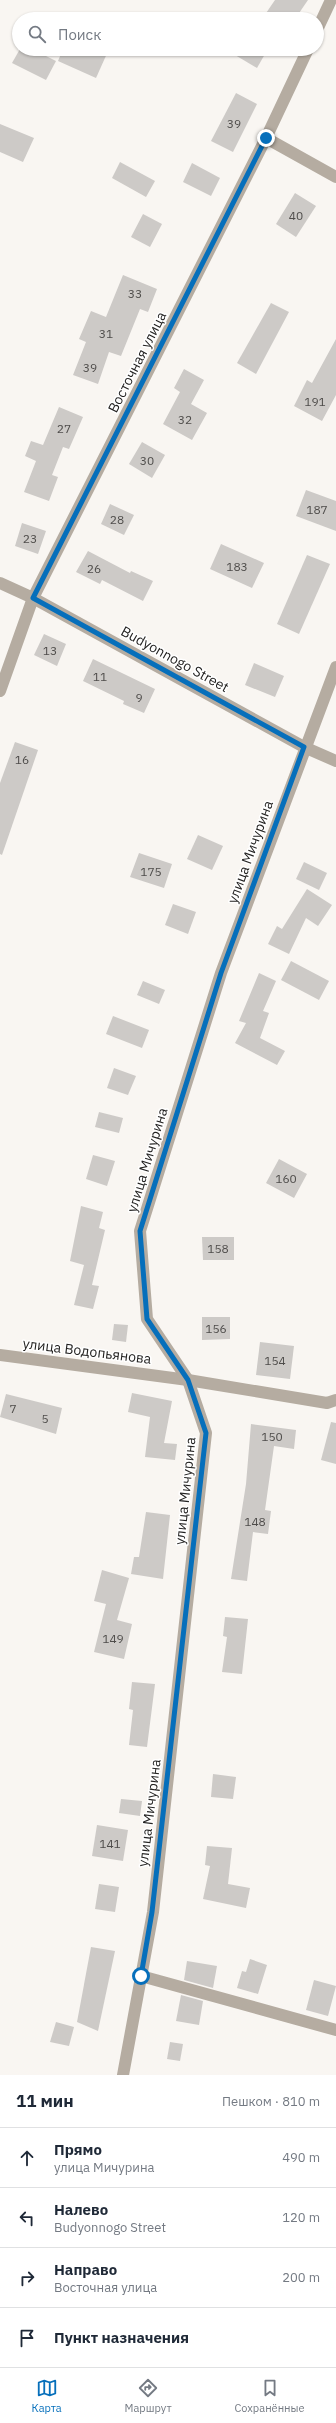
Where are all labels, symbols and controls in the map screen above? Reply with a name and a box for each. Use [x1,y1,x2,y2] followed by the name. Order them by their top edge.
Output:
[12,12,324,56] search box
[26,23,48,45] icon: search
[58,25,101,44] text: Поиск
[227,116,241,131] house number: 39
[257,129,275,147] route end
[289,208,303,223] house number: 40
[128,286,142,301] house number: 33
[104,308,170,416] street label: Восточная улица
[99,326,113,341] house number: 31
[83,360,97,375] house number: 39
[304,394,326,409] house number: 191
[178,412,192,427] house number: 32
[57,421,71,436] house number: 27
[140,453,154,468] house number: 30
[306,502,328,517] house number: 187
[110,512,124,527] house number: 28
[23,531,37,546] house number: 23
[226,559,248,574] house number: 183
[87,561,101,576] house number: 26
[118,622,232,696] street label: Budyonnogo Street
[43,643,57,658] house number: 13
[93,669,107,684] house number: 11
[135,690,143,705] house number: 9
[15,752,29,767] house number: 16
[223,798,277,906] street label: улица Мичурина
[140,864,162,879] house number: 175
[123,1105,172,1214] street label: улица Мичурина
[275,1171,297,1186] house number: 160
[207,1241,229,1256] house number: 158
[205,1321,227,1336] house number: 156
[22,1334,153,1368] street label: улица Водопьянова
[264,1353,286,1368] house number: 154
[9,1401,17,1416] house number: 7
[41,1411,49,1426] house number: 5
[261,1429,283,1444] house number: 150
[170,1436,200,1546] street label: улица Мичурина
[244,1514,266,1529] house number: 148
[102,1631,124,1646] house number: 149
[133,1758,165,1868] street label: улица Мичурина
[99,1836,121,1851] house number: 141
[132,1967,150,1985] route start
[16,2090,74,2112] text: 11 мин
[222,2093,320,2110] text: Пешком · 810 m
[54,2140,102,2159] text: Прямо
[16,2147,38,2169] icon: ahead
[282,2149,320,2166] text: 490 m
[54,2159,155,2176] text: улица Мичурина
[54,2200,108,2219] text: Налево
[16,2207,38,2229] icon: left
[282,2209,320,2226] text: 120 m
[54,2219,166,2236] text: Budyonnogo Street
[54,2260,117,2279] text: Направо
[16,2267,38,2289] icon: right
[282,2269,320,2286] text: 200 m
[54,2279,157,2296] text: Восточная улица
[16,2327,38,2349] icon: arrive
[54,2328,189,2347] text: Пункт назначения
[31,2377,62,2415] tab: Карта
[125,2377,172,2415] tab: Маршрут
[234,2377,305,2415] tab: Сохранённые

